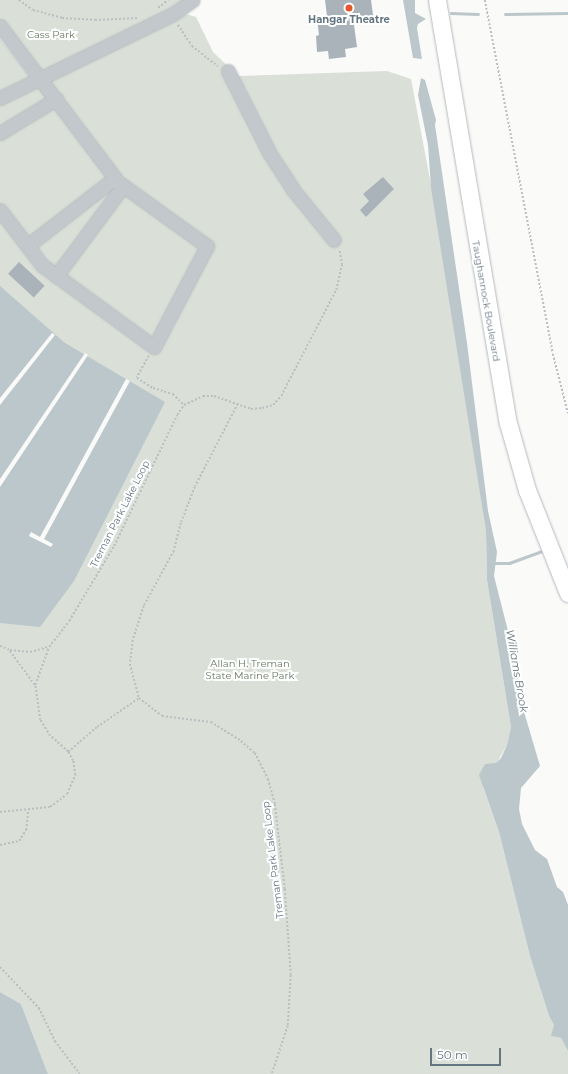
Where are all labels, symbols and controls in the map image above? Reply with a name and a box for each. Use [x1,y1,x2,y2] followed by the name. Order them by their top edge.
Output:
[344,3,354,13] marker: Hangar Theatre
[308,14,390,26] place label: Hangar Theatre
[27,29,75,41] park label: Cass Park
[469,240,503,362] street label: Taughannock Boulevard
[88,459,152,569] street label: Treman Park Lake Loop
[503,629,531,713] water label: Williams Brook
[206,657,294,680] park label: Allan H. Treman State Marine Park
[260,801,286,919] street label: Treman Park Lake Loop
[432,1040,503,1066] scale bar
[437,1047,468,1062] text: 50 m

